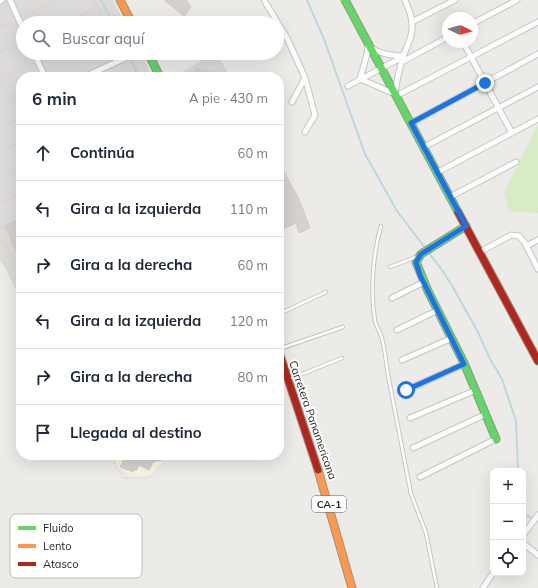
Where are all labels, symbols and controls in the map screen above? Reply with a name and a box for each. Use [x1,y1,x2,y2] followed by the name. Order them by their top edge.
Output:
[442,12,478,48] north arrow
[16,16,284,60] search box
[30,27,52,49] icon: search
[62,29,144,48] text: Buscar aquí
[476,74,494,92] route end
[32,88,77,109] text: 6 min
[189,90,268,106] text: A pie · 430 m
[32,142,54,164] icon: ahead
[70,143,135,162] text: Continúa
[238,145,268,161] text: 60 m
[32,198,54,220] icon: left
[70,199,201,218] text: Gira a la izquierda
[230,201,268,217] text: 110 m
[32,254,54,276] icon: right
[70,255,192,274] text: Gira a la derecha
[238,257,268,273] text: 60 m
[32,310,54,332] icon: left
[70,311,201,330] text: Gira a la izquierda
[230,313,268,329] text: 120 m
[286,359,340,481] street label: Carretera Panamericana
[32,366,54,388] icon: right
[70,367,192,386] text: Gira a la derecha
[238,369,268,385] text: 80 m
[397,381,415,399] route start
[32,422,54,444] icon: arrive
[70,423,202,442] text: Llegada al destino
[490,468,526,576] map controls
[490,468,526,504] button: +
[312,496,346,512] road number: CA-1
[490,504,526,540] button: −
[10,514,142,578] legend
[43,521,74,535] text: Fluido
[43,539,71,553] text: Lento
[490,540,526,576] button: locate
[43,557,78,571] text: Atasco

